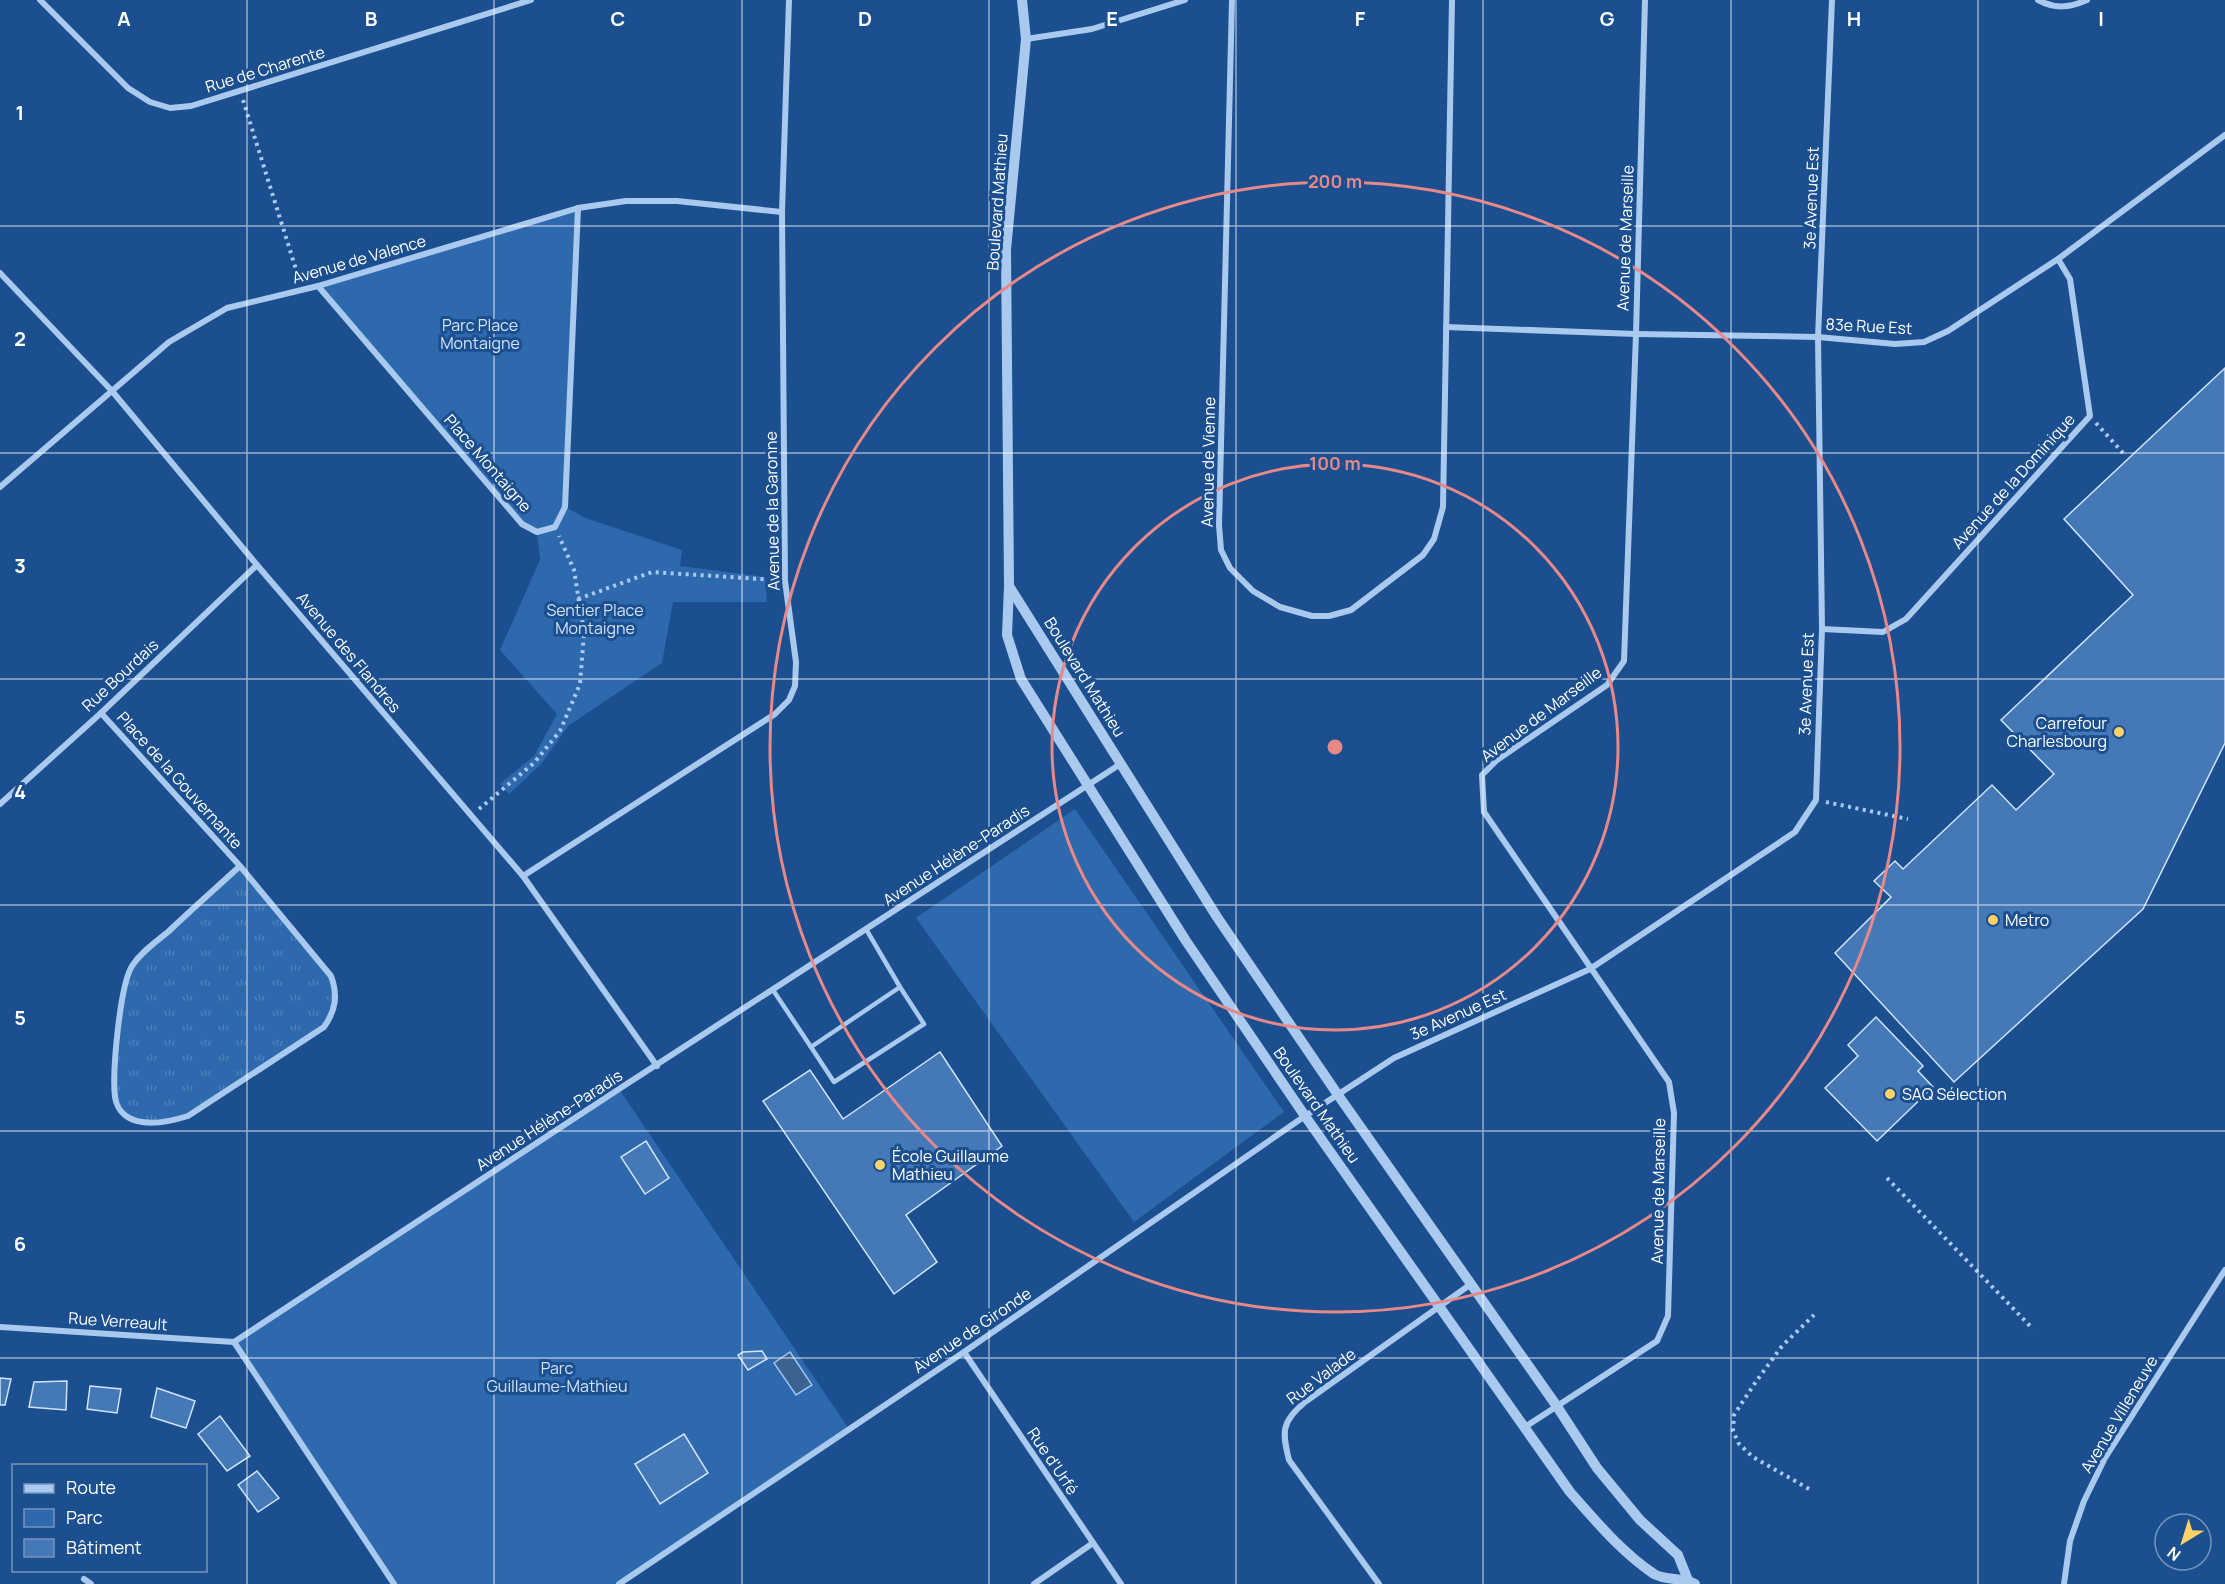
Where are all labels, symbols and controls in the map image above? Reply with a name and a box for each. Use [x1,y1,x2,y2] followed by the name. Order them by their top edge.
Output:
[117,5,131,32] text: A
[365,5,378,32] text: B
[611,5,625,32] text: C
[858,5,872,32] text: D
[1106,5,1118,32] text: E
[1355,5,1366,32] text: F
[1600,5,1615,32] text: G
[1847,5,1861,32] text: H
[2098,5,2104,32] text: I
[203,40,327,98] street label: Rue de Charente
[16,99,24,126] text: 1
[981,133,1013,271] street label: Boulevard Mathieu
[1798,146,1824,250] street label: 3e Avenue Est
[1611,165,1639,311] street label: Avenue de Marseille
[1308,169,1362,193] text: 200 m
[290,229,428,289] street label: Avenue de Valence
[1825,313,1913,339] street label: 83e Rue Est
[440,314,520,354] park label: Parc Place Montaigne
[14,325,26,352] text: 2
[1196,397,1220,527] street label: Avenue de Vienne
[439,409,537,517] street label: Place Montaigne
[1946,409,2080,553] street label: Avenue de la Dominique
[760,431,784,591] street label: Avenue de la Garonne
[1309,451,1361,475] text: 100 m
[14,552,26,579] text: 3
[292,587,406,717] street label: Avenue des Flandres
[546,599,644,639] park label: Sentier Place Montaigne
[1039,613,1131,741] street label: Boulevard Mathieu
[1793,632,1819,736] street label: 3e Avenue Est
[77,634,163,716] street label: Rue Bourdais
[1476,661,1606,767] street label: Avenue de Marseille
[112,707,248,853] street label: Place de la Gouvernante
[2007,712,2107,752] place label: Carrefour Charlesbourg
[2112,725,2126,739] marker: Carrefour Charlesbourg
[1325,737,1345,757] centre of rings
[14,778,26,805] text: 4
[878,799,1034,911] street label: Avenue Hélène-Paradis
[2005,909,2049,931] place label: Metro
[1986,913,2000,927] marker: Metro
[1406,983,1510,1045] street label: 3e Avenue Est
[14,1004,26,1031] text: 5
[1269,1042,1365,1168] street label: Boulevard Mathieu
[471,1064,627,1176] street label: Avenue Hélène-Paradis
[1902,1083,2007,1105] place label: SAQ Sélection
[1883,1087,1897,1101] marker: SAQ Sélection
[1646,1118,1670,1264] street label: Avenue de Marseille
[892,1145,1009,1185] place label: École Guillaume Mathieu
[873,1158,887,1172] marker: École Guillaume Mathieu
[14,1230,26,1257] text: 6
[908,1282,1036,1378] street label: Avenue de Gironde
[68,1307,168,1335] street label: Rue Verreault
[1282,1343,1360,1409] street label: Rue Valade
[2075,1351,2163,1477] street label: Avenue Villeneuve
[487,1357,627,1397] park label: Parc Guillaume-Mathieu
[1022,1423,1084,1499] street label: Rue d'Urfé
[12,1464,207,1572] legend
[66,1475,116,1499] text: Route
[66,1505,103,1529] text: Parc
[2153,1512,2213,1572] north arrow
[66,1535,142,1559] text: Bâtiment
[2162,1542,2185,1566] text: N

